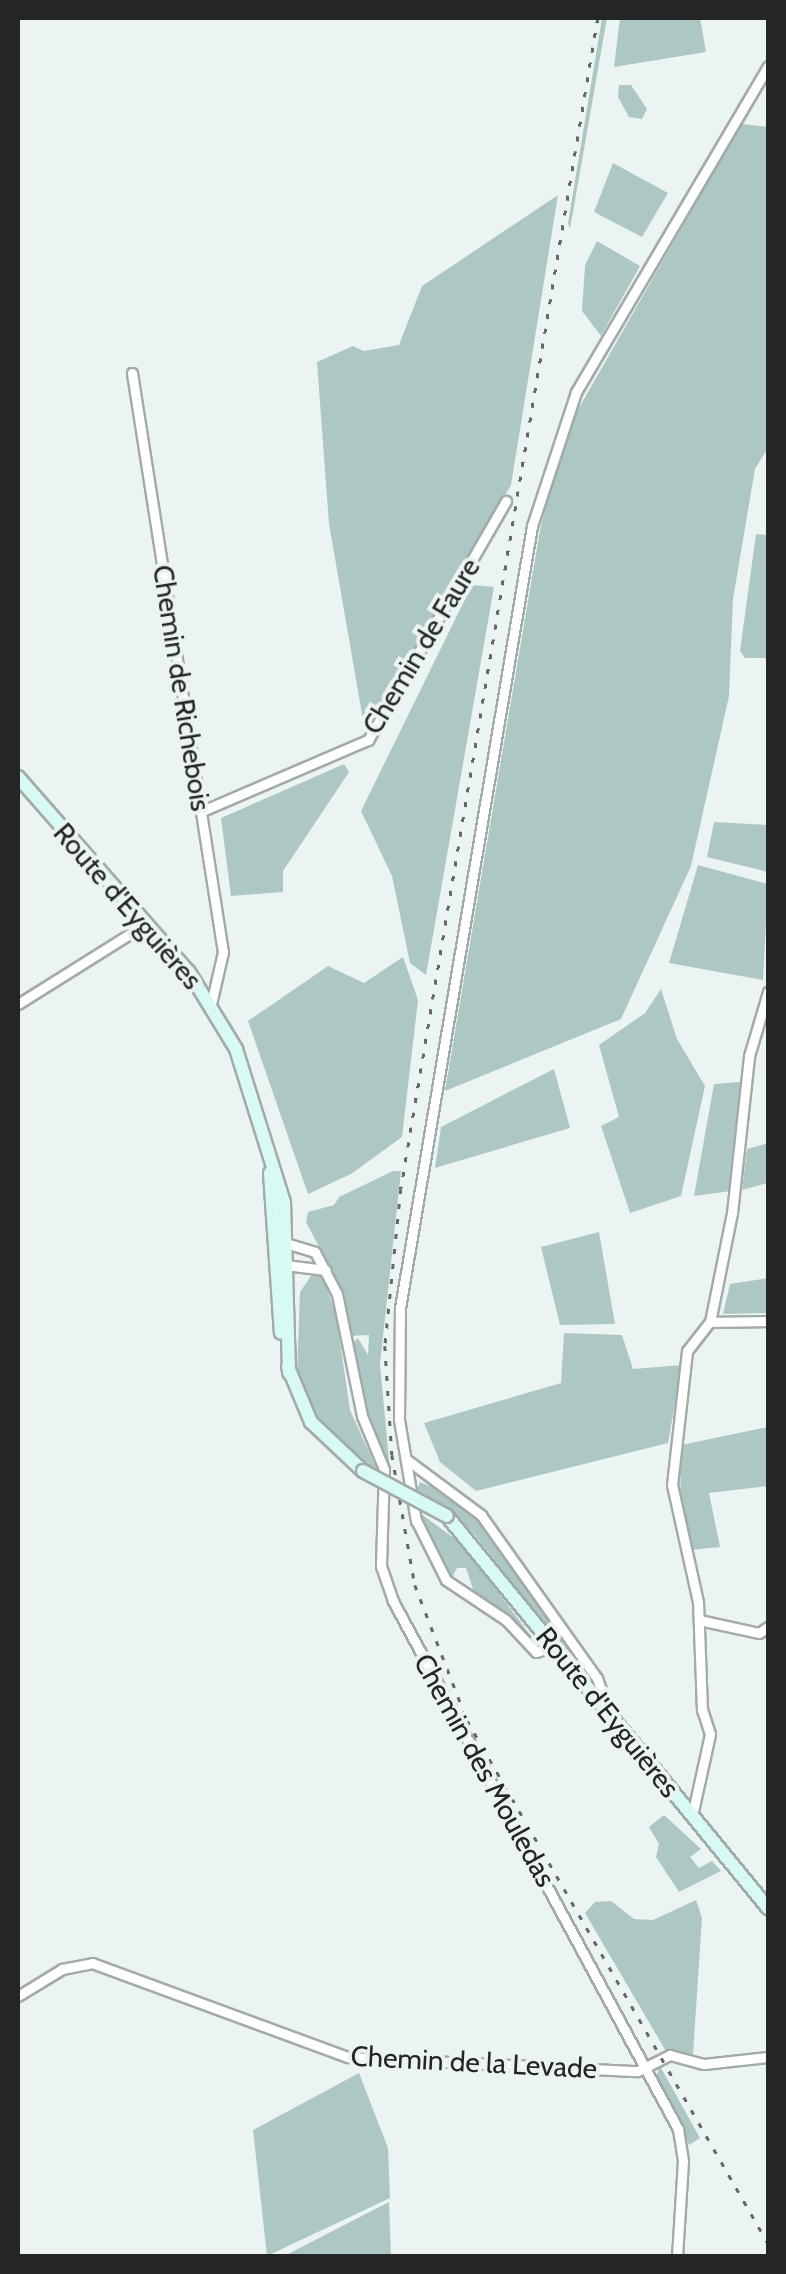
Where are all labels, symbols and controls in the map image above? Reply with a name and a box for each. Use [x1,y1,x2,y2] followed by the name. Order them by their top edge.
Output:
[355,552,487,740] street label: Chemin de Faure
[146,563,218,813] street label: Chemin de Richebois
[47,816,209,996] street label: Route d'Eyguières
[529,1620,687,1804] street label: Route d'Eyguières
[407,1648,563,1892] street label: Chemin des Mouledas
[350,2039,598,2085] street label: Chemin de la Levade

